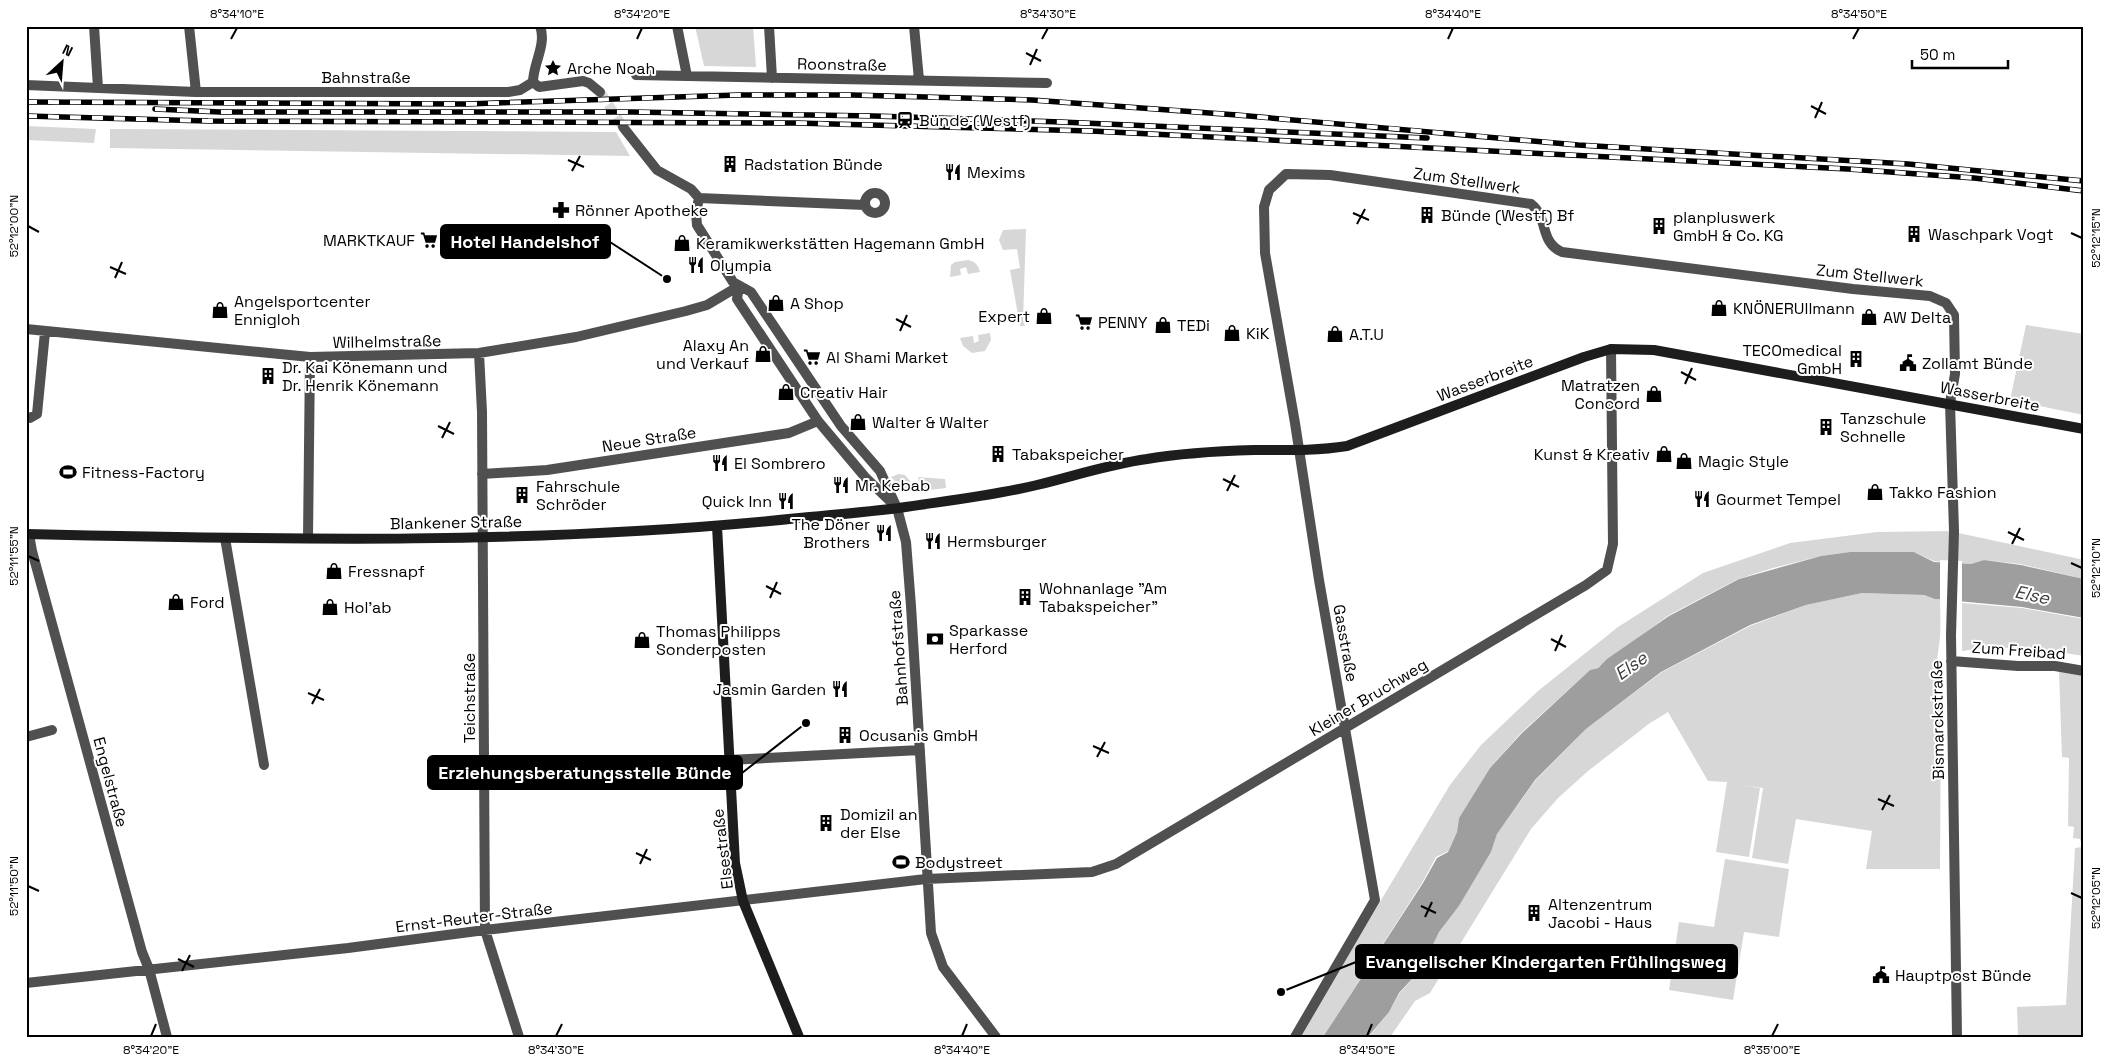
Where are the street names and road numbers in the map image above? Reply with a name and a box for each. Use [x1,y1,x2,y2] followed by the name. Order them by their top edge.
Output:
[797,53,887,76] street label: Roonstraße
[321,67,411,88] street label: Bahnstraße
[1412,163,1522,198] street label: Zum Stellwerk
[1815,259,1925,292] street label: Zum Stellwerk
[332,330,442,353] street label: Wilhelmstraße
[1434,351,1536,406] street label: Wasserbreite
[1938,377,2042,416] street label: Wasserbreite
[600,422,698,457] street label: Neue Straße
[390,511,522,534] street label: Blankener Straße
[884,589,913,706] street label: Bahnhofstraße
[1328,603,1363,683] street label: Gasstraße
[1971,637,2067,664] street label: Zum Freibad
[459,653,480,743] street label: Teichstraße
[1305,654,1431,741] street label: Kleiner Bruchweg
[1926,660,1949,780] street label: Bismarckstraße
[88,735,133,830] street label: Engelstraße
[707,807,738,890] street label: Elsestraße
[394,897,554,938] street label: Ernst-Reuter-Straße

